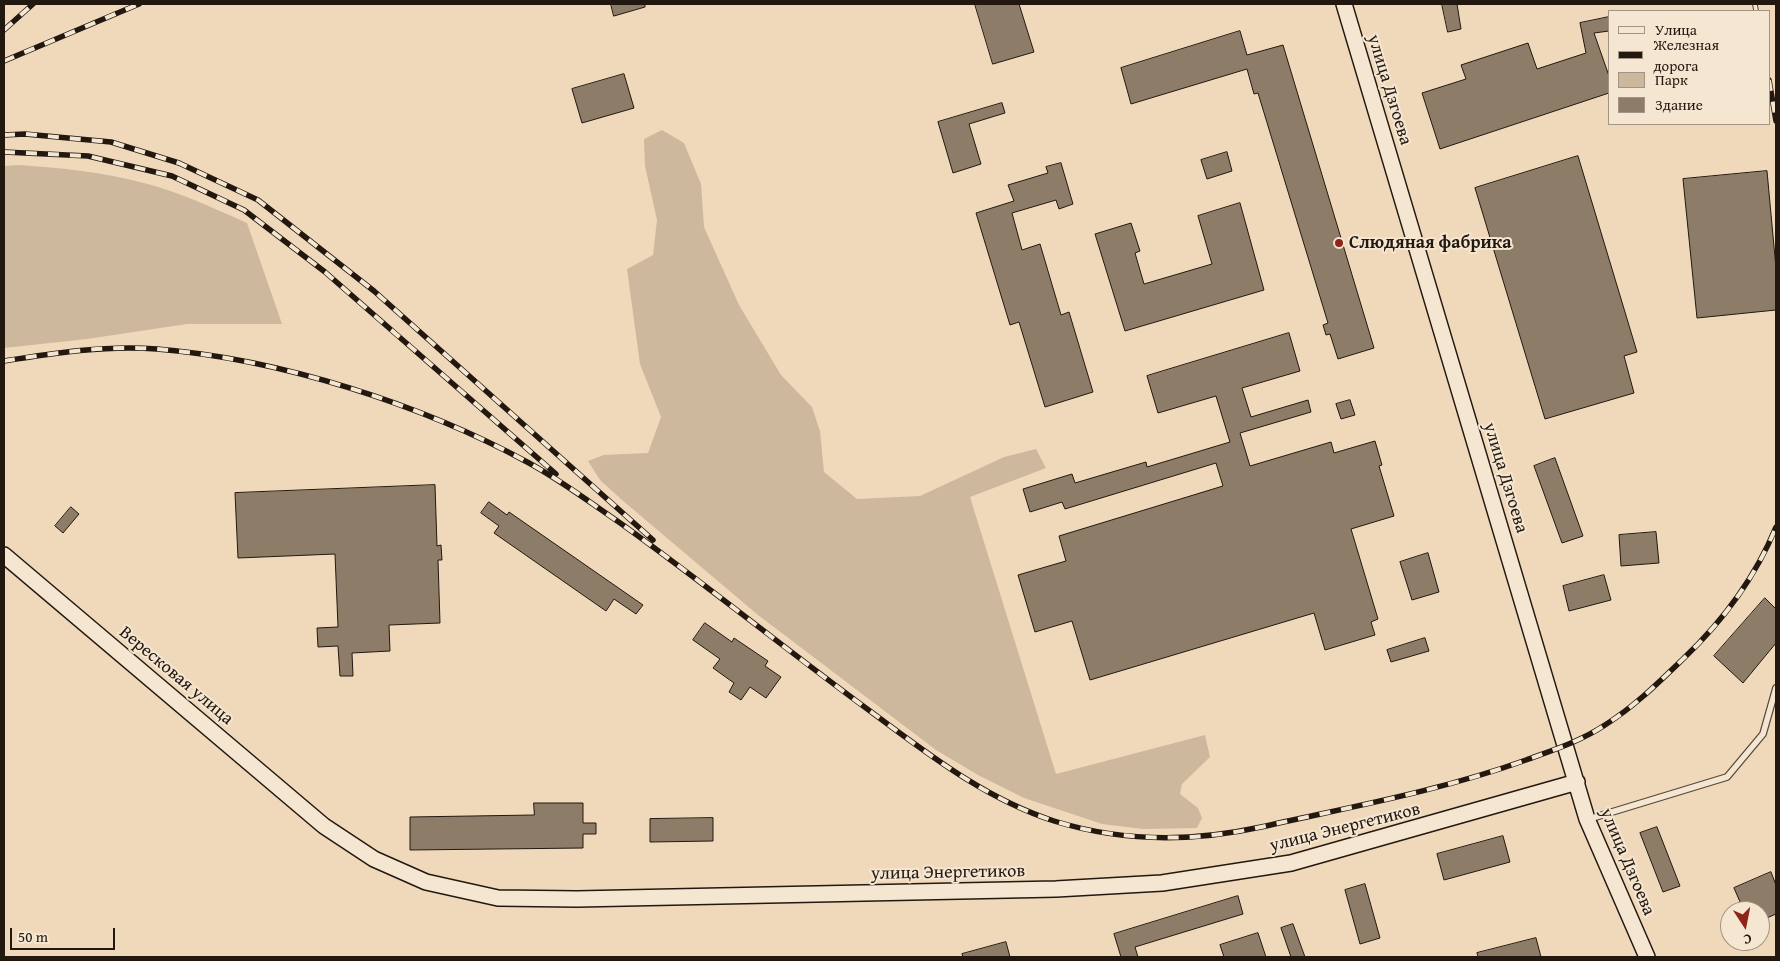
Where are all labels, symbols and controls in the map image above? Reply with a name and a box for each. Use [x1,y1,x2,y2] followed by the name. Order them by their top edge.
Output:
[1608,10,1770,125] legend
[1655,19,1697,40] text: Улица
[1362,32,1416,148] street label: улица Дзгоева
[1653,34,1719,76] text: Железная дорога
[1655,69,1688,90] text: Парк
[1655,94,1703,115] text: Здание
[1349,232,1511,254] place label: Слюдяная фабрика
[1333,237,1345,249] marker: Слюдяная фабрика
[1478,420,1532,536] street label: улица Дзгоева
[115,622,237,730] street label: Вересковая улица
[1268,799,1422,857] street label: улица Энергетиков
[1595,805,1659,919] street label: улица Дзгоева
[871,861,1025,885] street label: улица Энергетиков
[1720,901,1770,951] north arrow
[12,918,118,950] scale bar
[18,926,48,947] text: 50 m
[1742,929,1753,950] text: С

